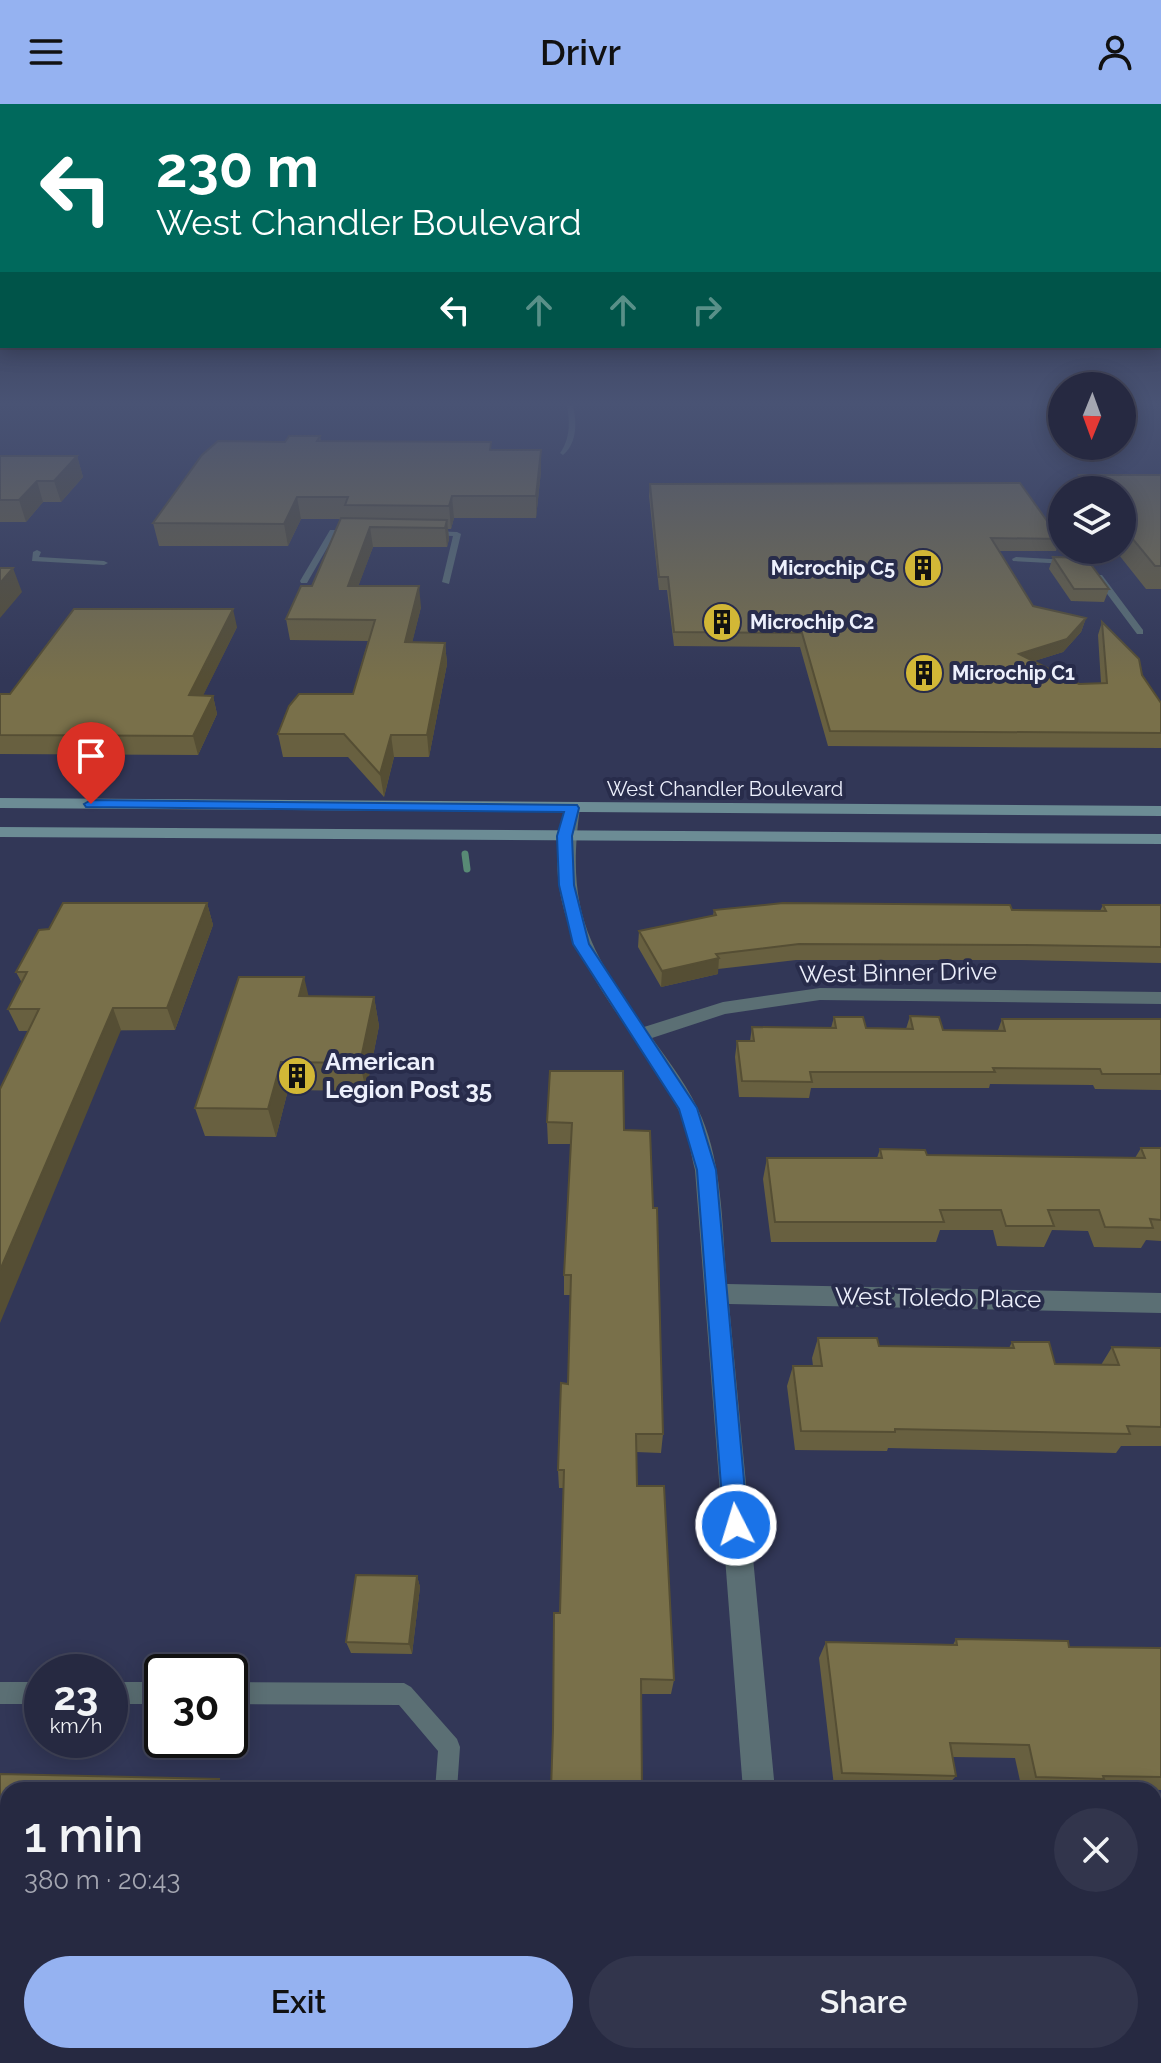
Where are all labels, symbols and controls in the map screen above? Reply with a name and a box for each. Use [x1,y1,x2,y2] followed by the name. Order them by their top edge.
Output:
[24,30,68,74] icon: menu
[1093,30,1137,74] icon: person
[540,31,621,73] text: Drivr
[156,134,319,200] text: 230 m
[24,136,128,240] icon: left
[156,201,582,243] text: West Chandler Boulevard
[433,288,477,332] icon: left
[517,288,561,332] icon: ahead
[601,288,645,332] icon: ahead
[685,288,729,332] icon: right
[1048,372,1136,460] north arrow
[1048,372,1136,564] map controls
[1048,476,1136,564] button: layers
[902,547,944,589] building icon: Microchip C5
[771,556,895,580] place label: Microchip C5
[701,601,743,643] building icon: Microchip C2
[750,610,874,634] place label: Microchip C2
[903,652,945,694] building icon: Microchip C1
[952,661,1075,685] place label: Microchip C1
[57,722,125,804] pin
[69,734,113,778] icon: arrive
[607,777,843,801] street label: West Chandler Boulevard
[799,956,997,989] street label: West Binner Drive
[325,1047,492,1104] place label: American Legion Post 35
[276,1055,318,1097] building icon: American Legion Post 35
[835,1281,1041,1314] street label: West Toledo Place
[694,1483,778,1567] position arrow
[144,1654,248,1758] speed limit sign: 30
[54,1672,98,1719] text: 23
[50,1714,102,1738] text: km/h
[24,1807,143,1863] text: 1 min
[1054,1808,1138,1892] button: close
[24,1865,180,1895] text: 380 m · 20:43
[24,1956,573,2048] button: Exit
[589,1956,1138,2048] button: Share

